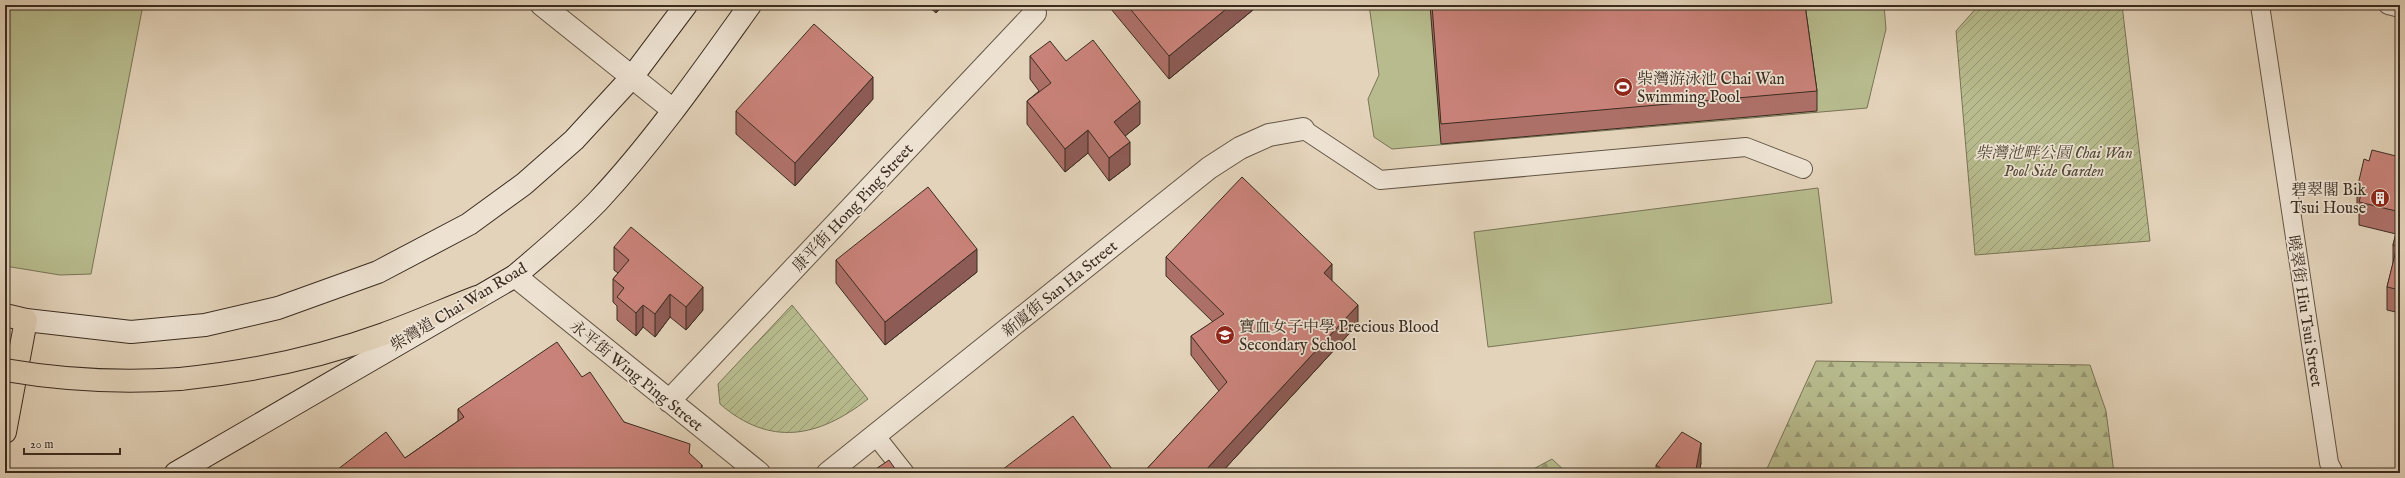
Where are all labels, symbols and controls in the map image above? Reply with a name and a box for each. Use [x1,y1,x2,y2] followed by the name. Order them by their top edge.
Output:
[1637,70,1785,108] place label: 柴灣游泳池 Chai Wan Swimming Pool
[1612,76,1634,98] sports icon: 柴灣游泳池 Chai Wan Swimming Pool
[789,140,918,277] street label: 康平街 Hong Ping Street
[1975,144,2133,182] park label: 柴灣池畔公園 Chai Wan Pool Side Garden
[2291,181,2366,219] place label: 碧翠閣 Bik Tsui House
[2369,187,2391,209] building icon: 碧翠閣 Bik Tsui House
[2282,234,2326,389] street label: 曉翠街 Hiu Tsui Street
[999,237,1122,342] street label: 新廈街 San Ha Street
[387,259,531,356] street label: 柴灣道 Chai Wan Road
[565,317,707,437] street label: 永平街 Wing Ping Street
[1239,318,1439,356] place label: 寶血女子中學 Precious Blood Secondary School
[1214,324,1236,346] school or university icon: 寶血女子中學 Precious Blood Secondary School
[24,430,120,456] scale bar
[30,437,53,452] text: 20 m

